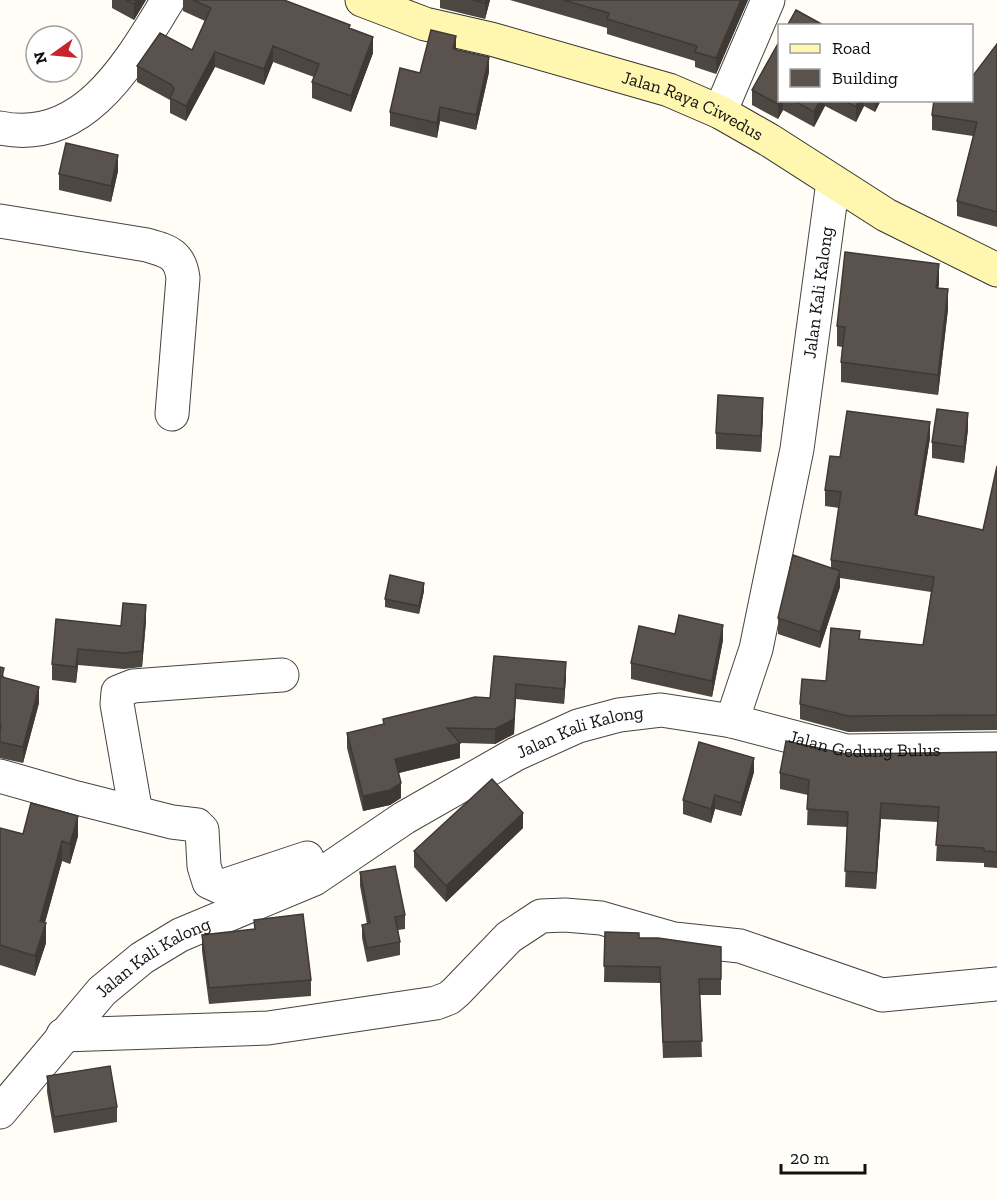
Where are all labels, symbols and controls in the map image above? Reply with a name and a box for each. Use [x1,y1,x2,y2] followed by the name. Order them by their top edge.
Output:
[24,24,84,84] north arrow
[778,24,973,102] legend
[832,37,871,59] text: Road
[29,49,51,66] text: N
[619,66,767,146] street label: Jalan Raya Ciwedus
[832,67,898,89] text: Building
[798,225,838,360] street label: Jalan Kali Kalong
[513,701,645,763] street label: Jalan Kali Kalong
[786,725,941,762] street label: Jalan Gedung Bulus
[91,912,214,1002] street label: Jalan Kali Kalong
[781,1137,865,1175] scale bar
[790,1147,830,1169] text: 20 m

